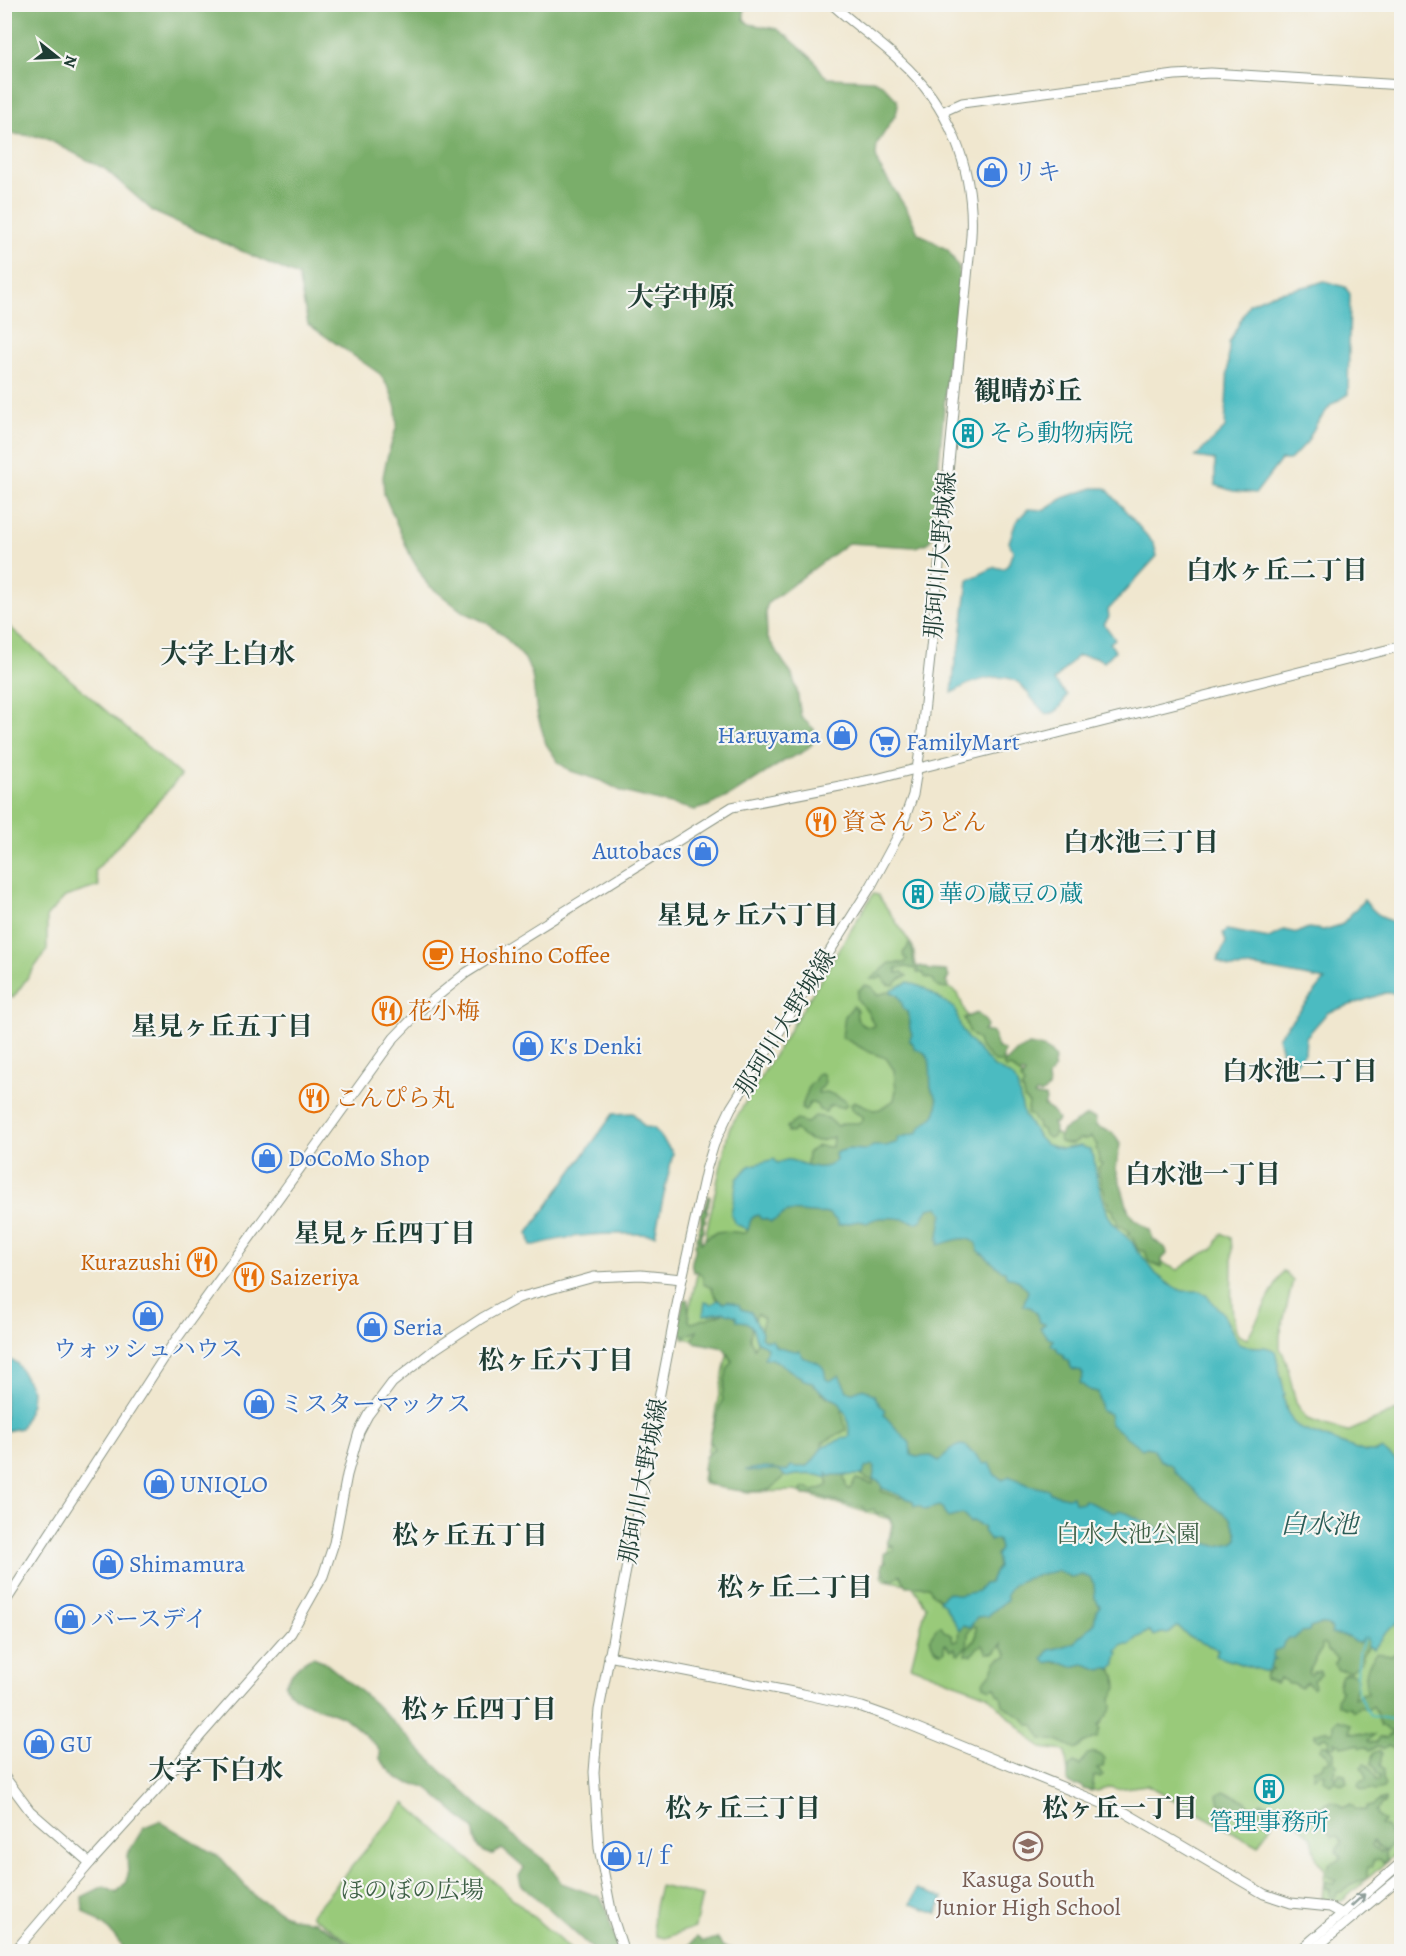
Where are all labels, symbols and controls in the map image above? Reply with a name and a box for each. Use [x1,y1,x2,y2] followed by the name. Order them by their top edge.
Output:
[27,27,87,87] north arrow
[58,52,83,71] text: N
[976,156,1008,188] shop icon: リキ
[1013,156,1061,188] place label: リキ
[627,279,735,315] district label: 大字中原
[974,373,1082,409] district label: 観晴が丘
[952,417,984,449] building icon: そら動物病院
[989,417,1133,449] place label: そら動物病院
[917,470,963,640] street label: 那珂川大野城線
[1186,553,1368,588] district label: 白水ヶ丘二丁目
[161,636,296,672] district label: 大字上白水
[717,719,822,751] place label: Haruyama
[826,719,858,751] shop icon: Haruyama
[869,726,901,758] supermarket icon: FamilyMart
[906,726,1020,758] place label: FamilyMart
[805,806,837,838] restaurant icon: 資さんうどん
[842,806,986,838] place label: 資さんうどん
[1063,825,1219,860] district label: 白水池三丁目
[591,835,682,867] place label: Autobacs
[687,835,719,867] shop icon: Autobacs
[902,878,934,910] building icon: 華の蔵豆の蔵
[939,878,1083,910] place label: 華の蔵豆の蔵
[657,898,839,933] district label: 星見ヶ丘六丁目
[422,939,454,971] cafe icon: Hoshino Coffee
[459,939,610,971] place label: Hoshino Coffee
[727,943,843,1103] street label: 那珂川大野城線
[371,995,403,1027] restaurant icon: 花小梅
[408,995,480,1027] place label: 花小梅
[131,1009,313,1044] district label: 星見ヶ丘五丁目
[512,1030,544,1062] shop icon: K's Denki
[549,1030,642,1062] place label: K's Denki
[1222,1054,1378,1089] district label: 白水池二丁目
[298,1082,330,1114] restaurant icon: こんぴら丸
[335,1082,455,1114] place label: こんぴら丸
[251,1142,283,1174] shop icon: DoCoMo Shop
[288,1142,430,1174] place label: DoCoMo Shop
[1125,1157,1281,1192] district label: 白水池一丁目
[294,1216,476,1251] district label: 星見ヶ丘四丁目
[80,1246,181,1278] place label: Kurazushi
[186,1246,218,1278] restaurant icon: Kurazushi
[233,1261,265,1293] restaurant icon: Saizeriya
[270,1261,360,1293] place label: Saizeriya
[132,1300,164,1332] shop icon: ウォッシュハウス
[356,1311,388,1343] shop icon: Seria
[393,1311,444,1343] place label: Seria
[53,1333,243,1365] place label: ウォッシュハウス
[478,1343,634,1378] district label: 松ヶ丘六丁目
[243,1388,275,1420] shop icon: ミスターマックス
[280,1388,471,1420] place label: ミスターマックス
[611,1395,675,1567] street label: 那珂川大野城線
[143,1468,175,1500] shop icon: UNIQLO
[180,1468,268,1500] place label: UNIQLO
[1280,1507,1361,1542] water label: 白水池
[392,1518,548,1553] district label: 松ヶ丘五丁目
[1056,1518,1200,1550] park label: 白水大池公園
[92,1548,124,1580] shop icon: Shimamura
[129,1548,246,1580] place label: Shimamura
[717,1570,873,1605] district label: 松ヶ丘二丁目
[54,1603,86,1635] shop icon: バースデイ
[91,1603,208,1635] place label: バースデイ
[401,1692,557,1727] district label: 松ヶ丘四丁目
[23,1728,55,1760] shop icon: GU
[60,1728,92,1760] place label: GU
[149,1752,284,1788] district label: 大字下白水
[1253,1773,1285,1805] building icon: 管理事務所
[665,1791,821,1826] district label: 松ヶ丘三丁目
[1042,1791,1198,1826] district label: 松ヶ丘一丁目
[1209,1806,1329,1838] place label: 管理事務所
[1012,1830,1044,1862] school or university icon: Kasuga South Junior High School
[600,1840,632,1872] shop icon: 1/ｆ
[637,1840,677,1872] place label: 1/ｆ
[935,1863,1121,1923] place label: Kasuga South Junior High School
[340,1874,484,1906] park label: ほのぼの広場
[1351,1893,1366,1907] one-way arrow

